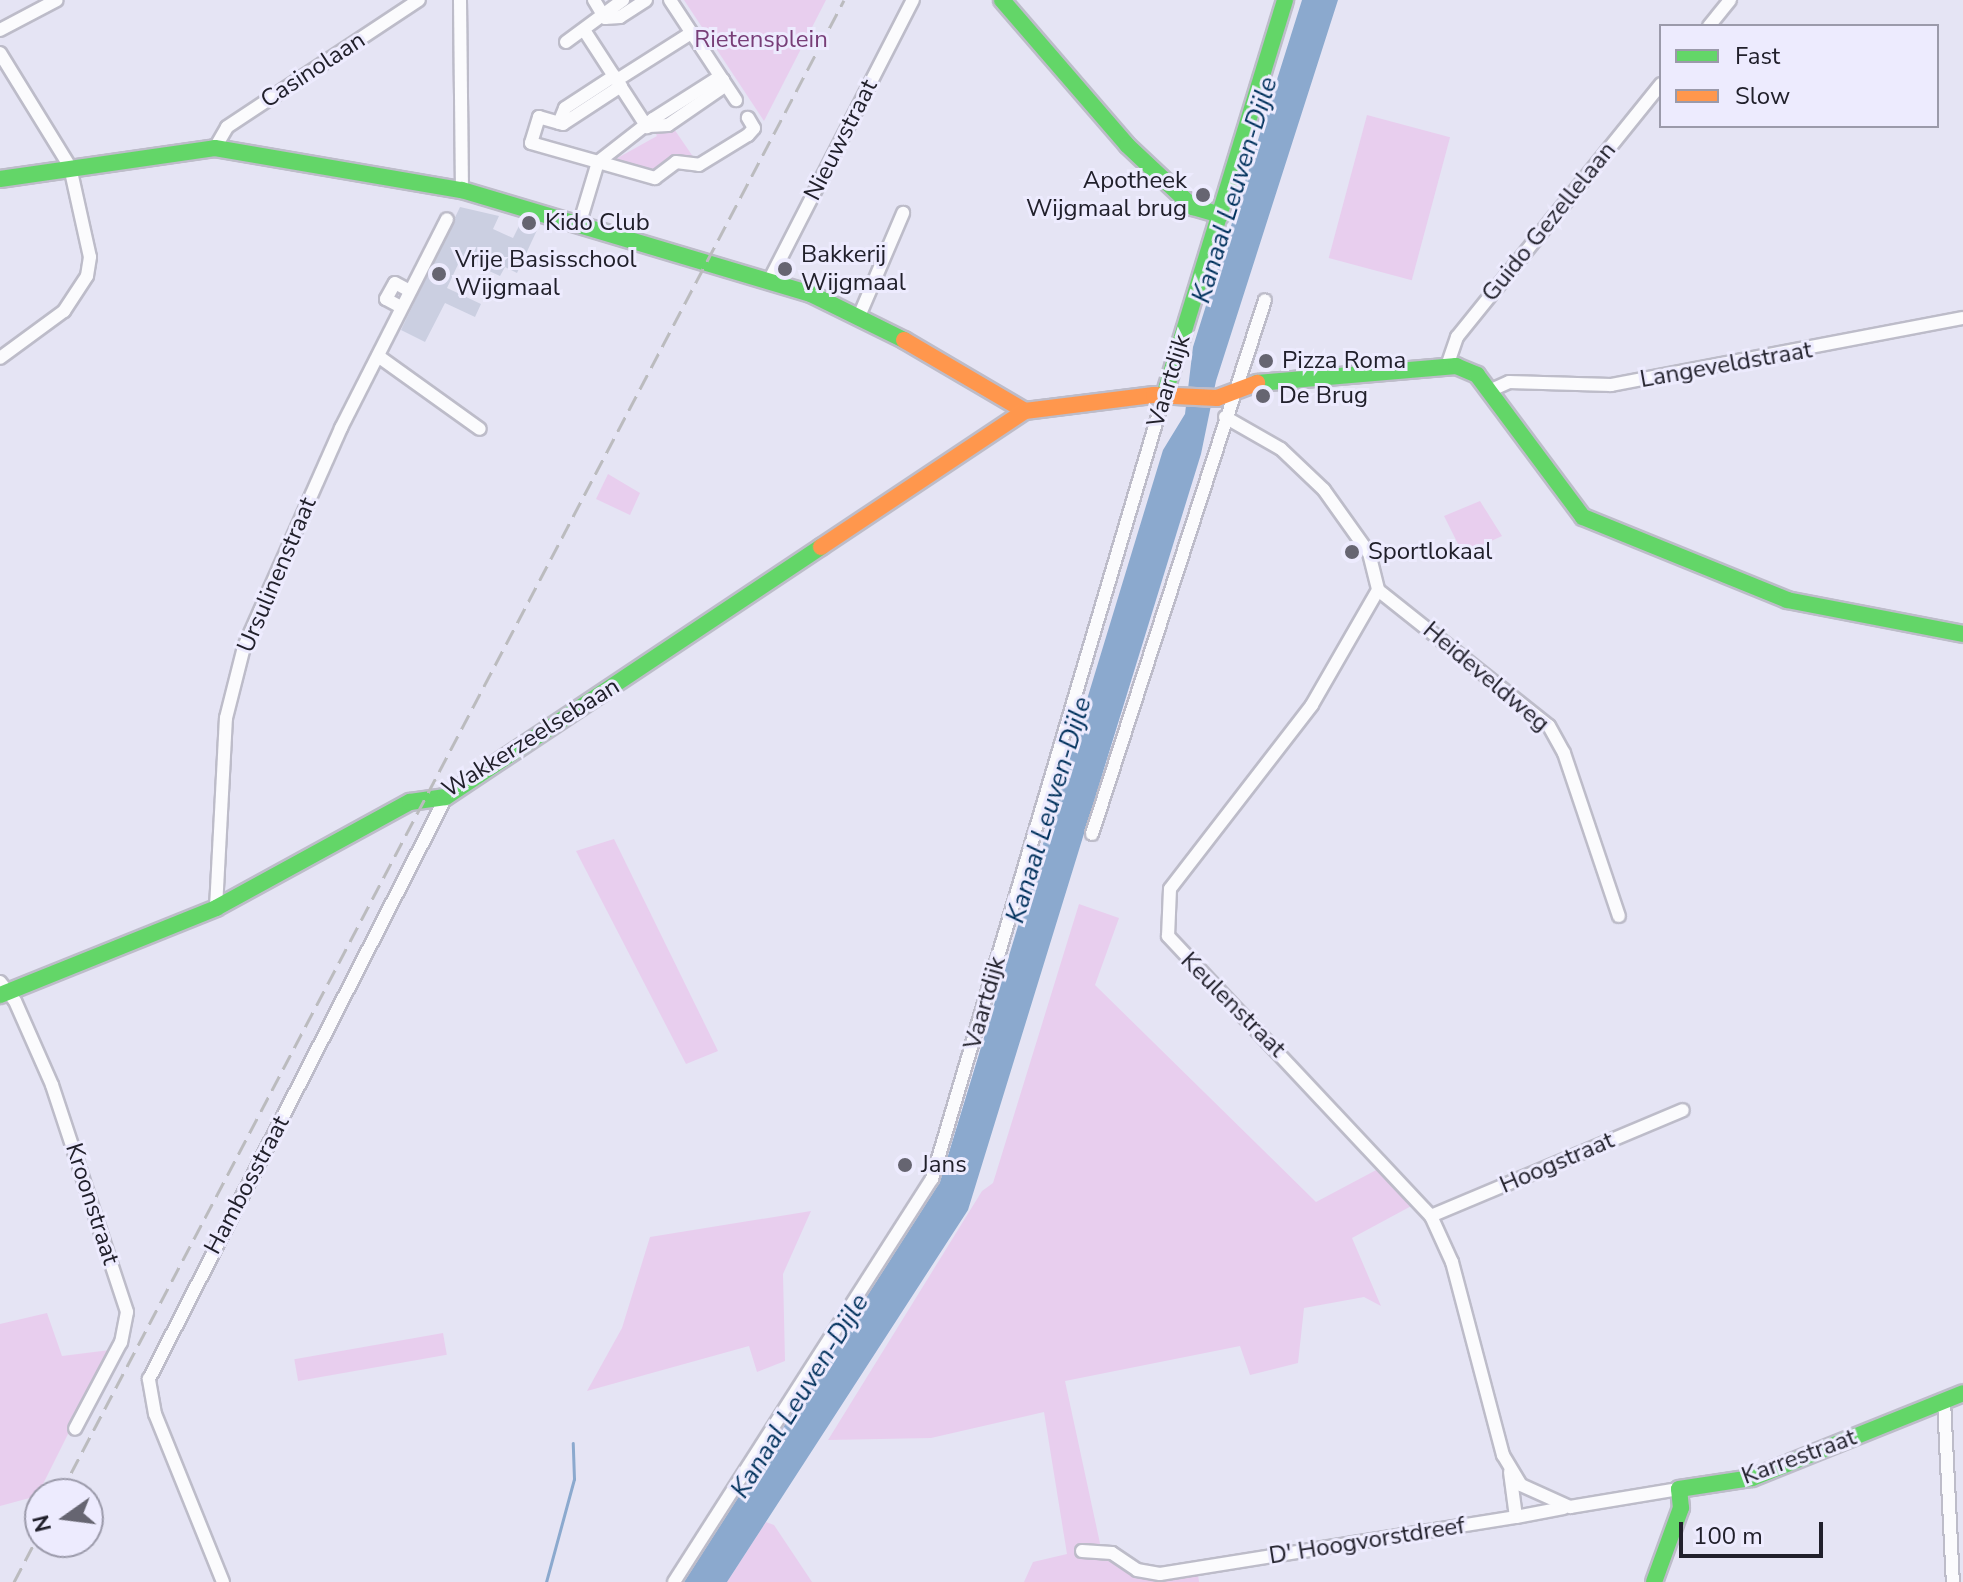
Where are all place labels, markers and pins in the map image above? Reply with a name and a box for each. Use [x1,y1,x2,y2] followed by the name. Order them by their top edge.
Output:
[1026,167,1187,223] place label: Apotheek Wijgmaal brug
[1194,186,1212,204] marker: Apotheek Wijgmaal brug
[545,209,650,237] place label: Kido Club
[520,214,538,232] marker: Kido Club
[801,241,906,297] place label: Bakkerij Wijgmaal
[455,246,637,302] place label: Vrije Basisschool Wijgmaal
[776,260,794,278] marker: Bakkerij Wijgmaal
[430,265,448,283] marker: Vrije Basisschool Wijgmaal
[1282,347,1406,375] place label: Pizza Roma
[1257,352,1275,370] marker: Pizza Roma
[1279,382,1368,410] place label: De Brug
[1254,387,1272,405] marker: De Brug
[1368,538,1492,566] place label: Sportlokaal
[1343,543,1361,561] marker: Sportlokaal
[921,1151,967,1179] place label: Jans
[896,1156,914,1174] marker: Jans

